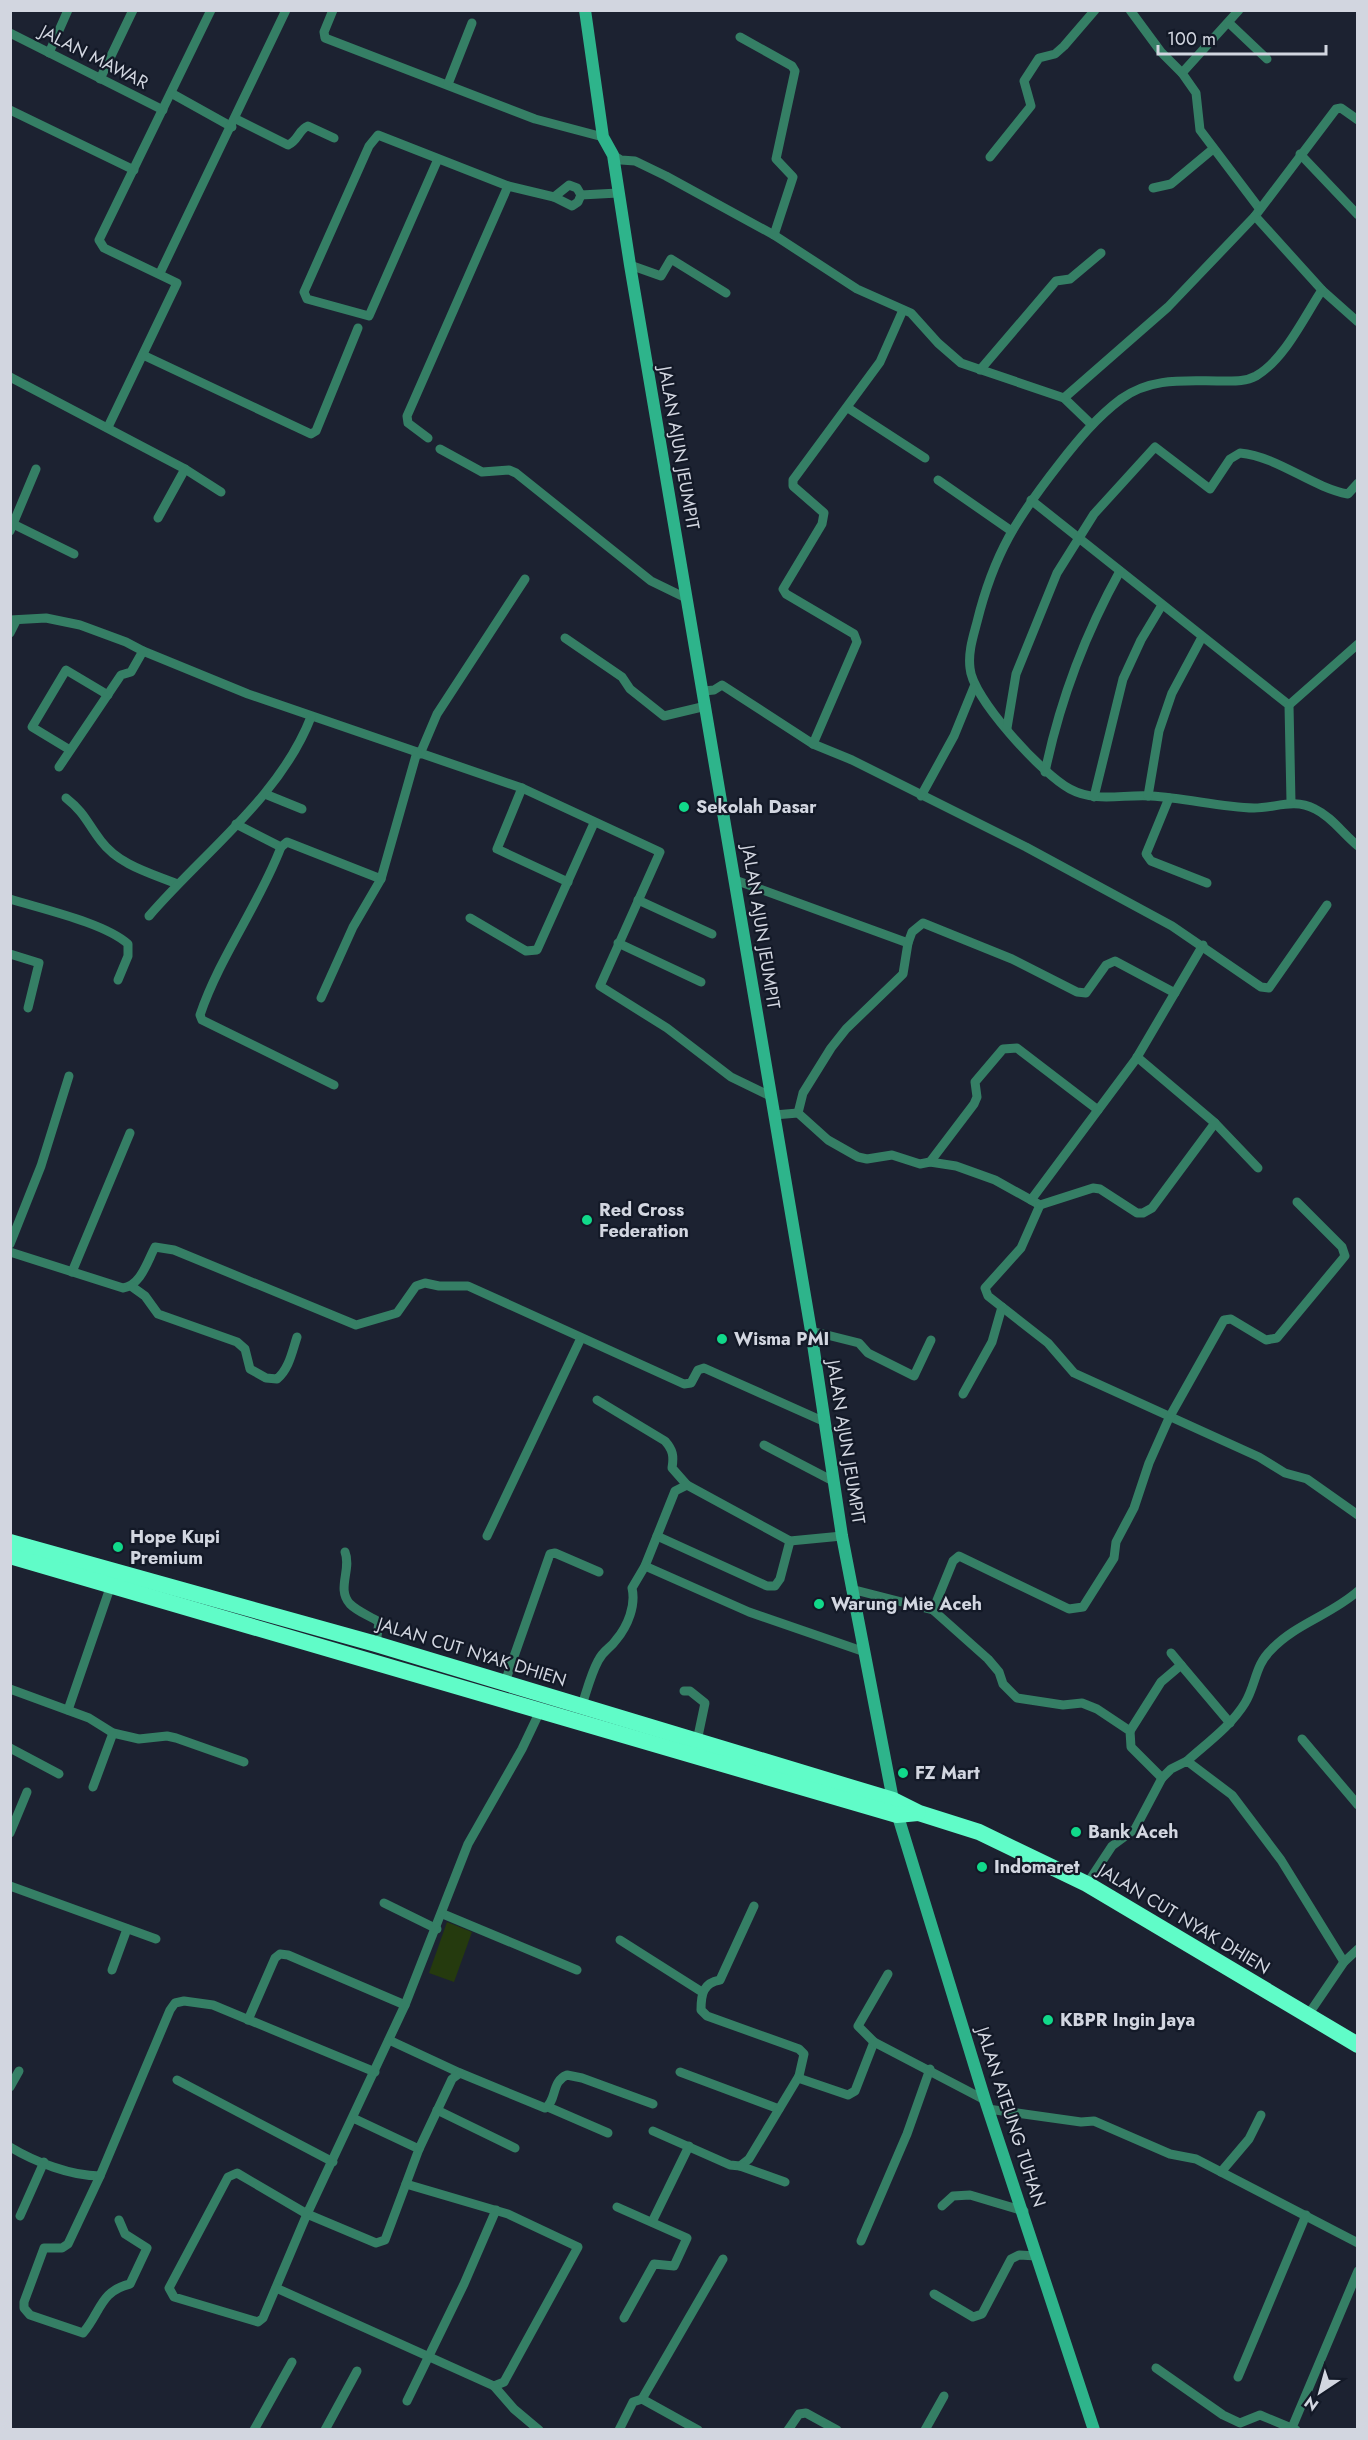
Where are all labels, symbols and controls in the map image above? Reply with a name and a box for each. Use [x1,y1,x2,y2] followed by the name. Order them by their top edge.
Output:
[33,18,153,96] street label: JALAN MAWAR
[1158,18,1326,56] scale bar
[1167,26,1216,52] text: 100 m
[651,362,706,532] street label: JALAN AJUN JEUMPIT
[696,794,817,820] place label: Sekolah Dasar
[677,800,691,814] marker: Sekolah Dasar
[735,841,787,1011] street label: JALAN AJUN JEUMPIT
[599,1197,689,1244] place label: Red Cross Federation
[580,1213,594,1227] marker: Red Cross Federation
[734,1326,829,1352] place label: Wisma PMI
[715,1332,729,1346] marker: Wisma PMI
[820,1356,872,1526] street label: JALAN AJUN JEUMPIT
[130,1524,220,1571] place label: Hope Kupi Premium
[111,1540,125,1554] marker: Hope Kupi Premium
[831,1591,982,1617] place label: Warung Mie Aceh
[812,1597,826,1611] marker: Warung Mie Aceh
[372,1610,570,1693] street label: JALAN CUT NYAK DHIEN
[915,1760,980,1786] place label: FZ Mart
[896,1766,910,1780] marker: FZ Mart
[1088,1819,1178,1845] place label: Bank Aceh
[1069,1825,1083,1839] marker: Bank Aceh
[994,1854,1080,1880] place label: Indomaret
[1091,1856,1275,1981] street label: JALAN CUT NYAK DHIEN
[975,1860,989,1874] marker: Indomaret
[1060,2007,1195,2033] place label: KBPR Ingin Jaya
[1041,2013,1055,2027] marker: KBPR Ingin Jaya
[969,2022,1052,2210] street label: JALAN ATEUNG TUHAN
[1290,2362,1350,2422] north arrow
[1300,2391,1323,2417] text: N

